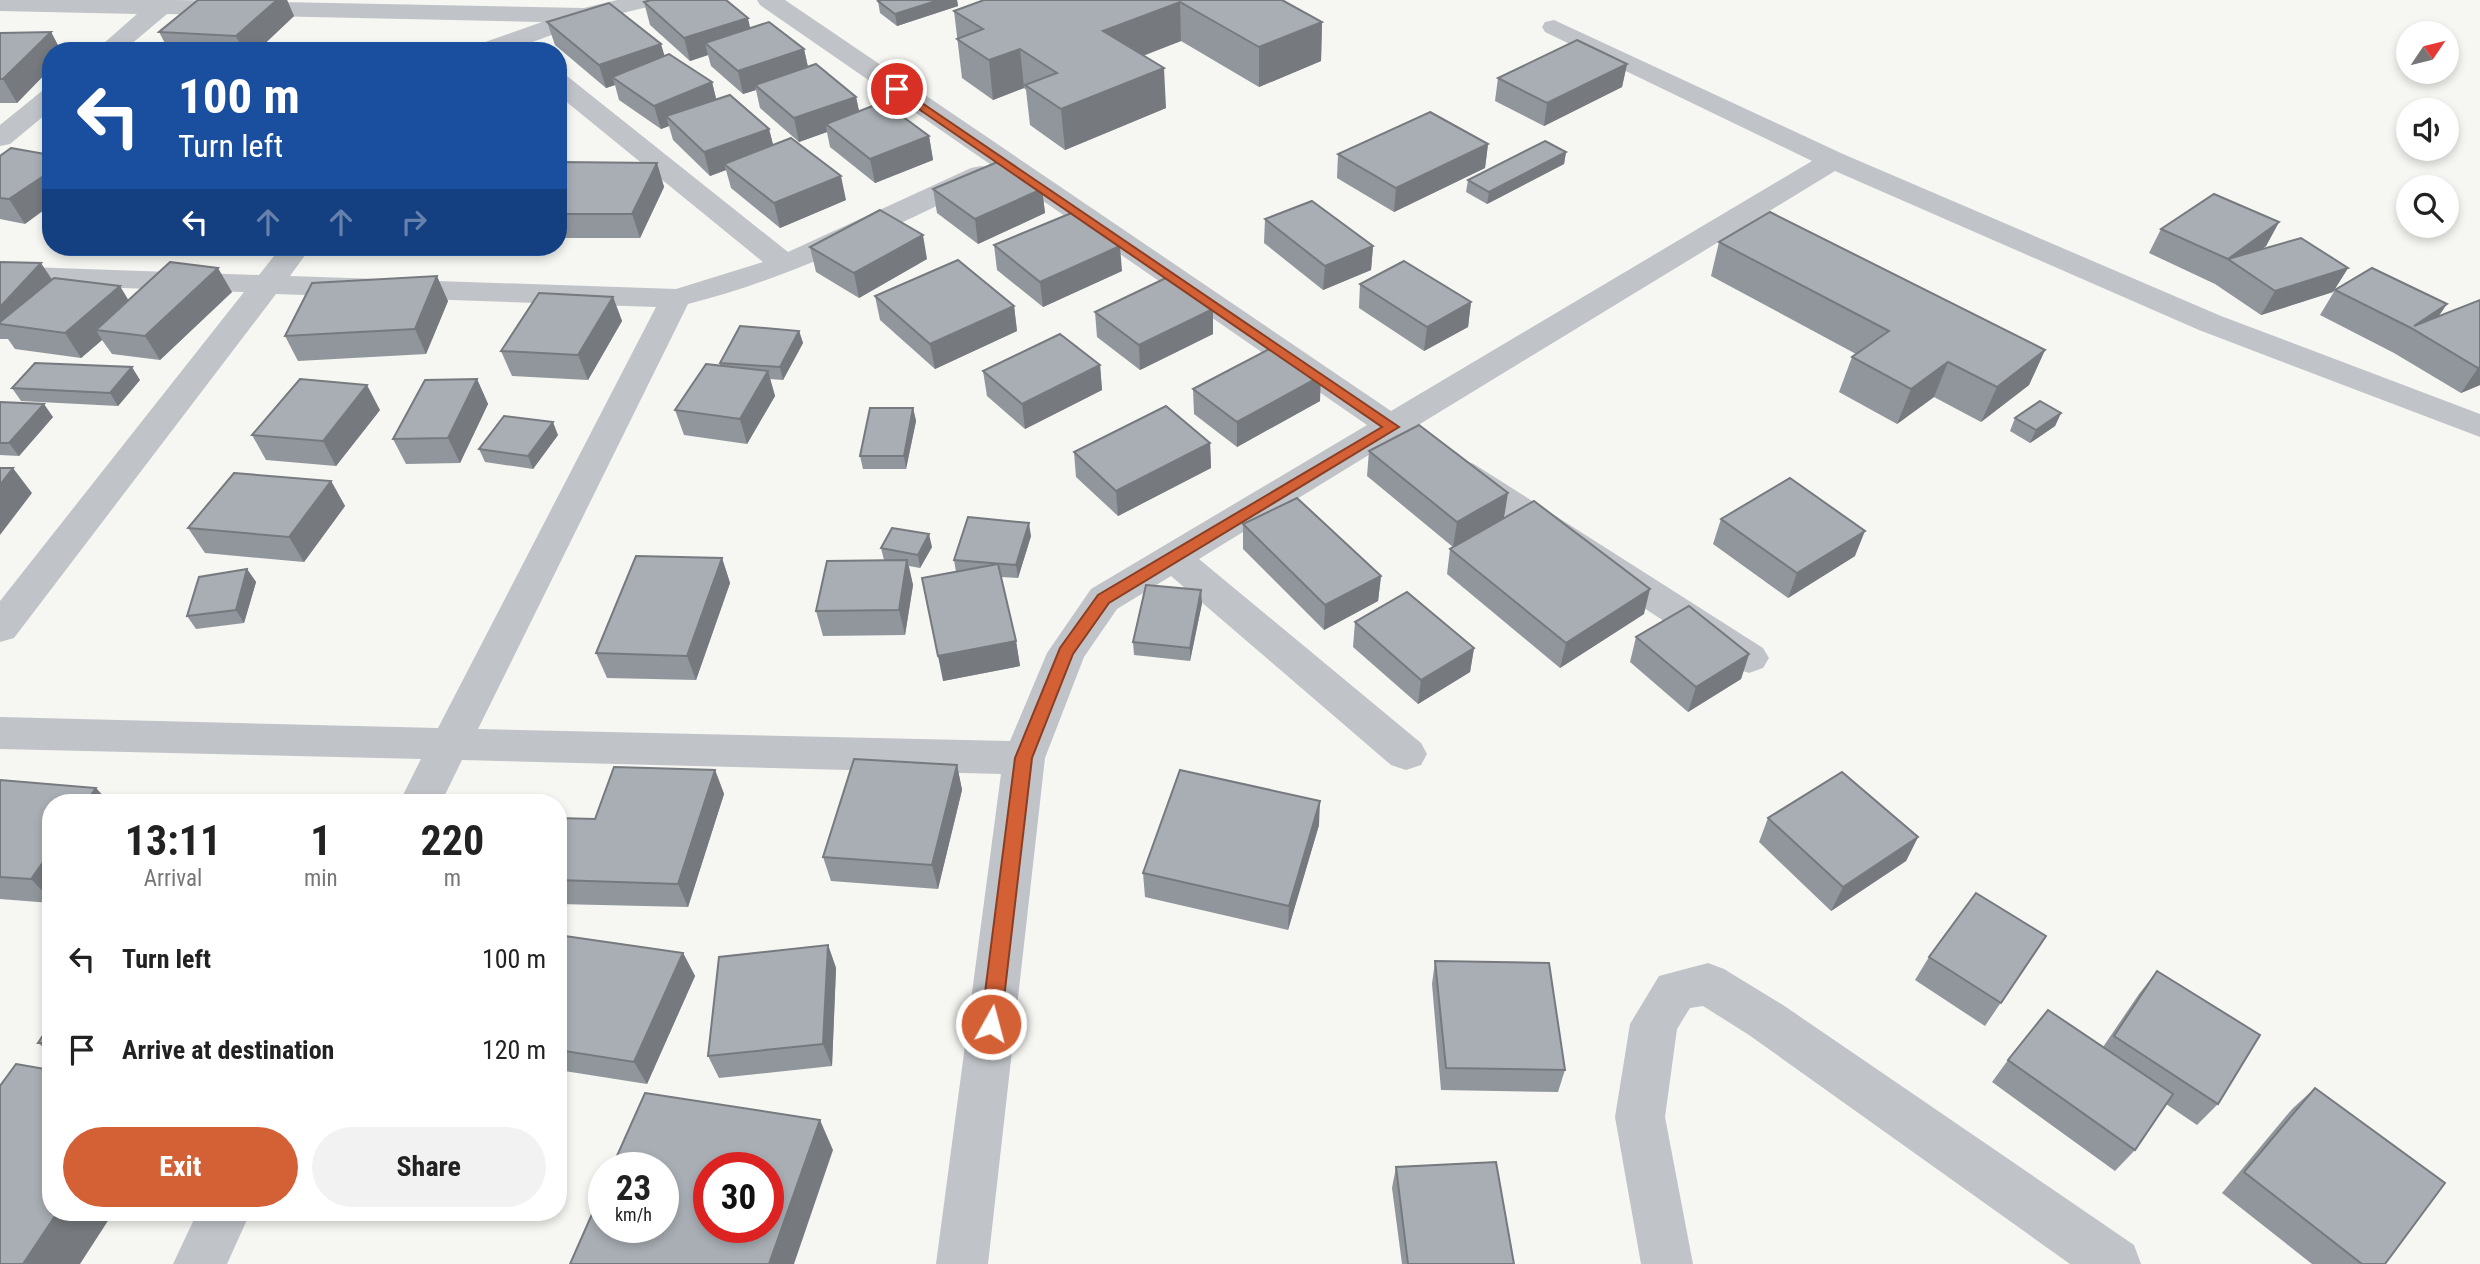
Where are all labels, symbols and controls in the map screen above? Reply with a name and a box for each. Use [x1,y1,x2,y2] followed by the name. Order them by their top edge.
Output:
[2396,21,2459,84] north arrow
[2396,21,2459,238] map controls
[867,59,927,119] pin
[178,68,300,125] text: 100 m
[63,70,154,161] icon: left
[878,70,916,108] icon: arrive
[2396,98,2459,161] button: sound
[178,127,283,165] text: Turn left
[2396,175,2459,238] button: search
[176,203,214,241] icon: left
[249,203,287,241] icon: ahead
[322,203,360,241] icon: ahead
[395,203,433,241] icon: right
[125,816,221,865] text: 13:11
[310,816,331,865] text: 1
[420,816,484,865] text: 220
[144,865,202,892] text: Arrival
[304,865,338,892] text: min
[444,865,461,892] text: m
[63,940,101,978] icon: left
[122,944,211,974] text: Turn left
[482,944,546,974] text: 100 m
[954,987,1028,1061] position arrow
[63,1031,101,1069] icon: arrive
[122,1035,334,1065] text: Arrive at destination
[482,1035,546,1065] text: 120 m
[63,1127,298,1207] button: Exit
[312,1127,546,1207] button: Share
[693,1152,784,1243] speed limit sign: 30
[616,1168,651,1209] text: 23
[615,1204,652,1225] text: km/h

